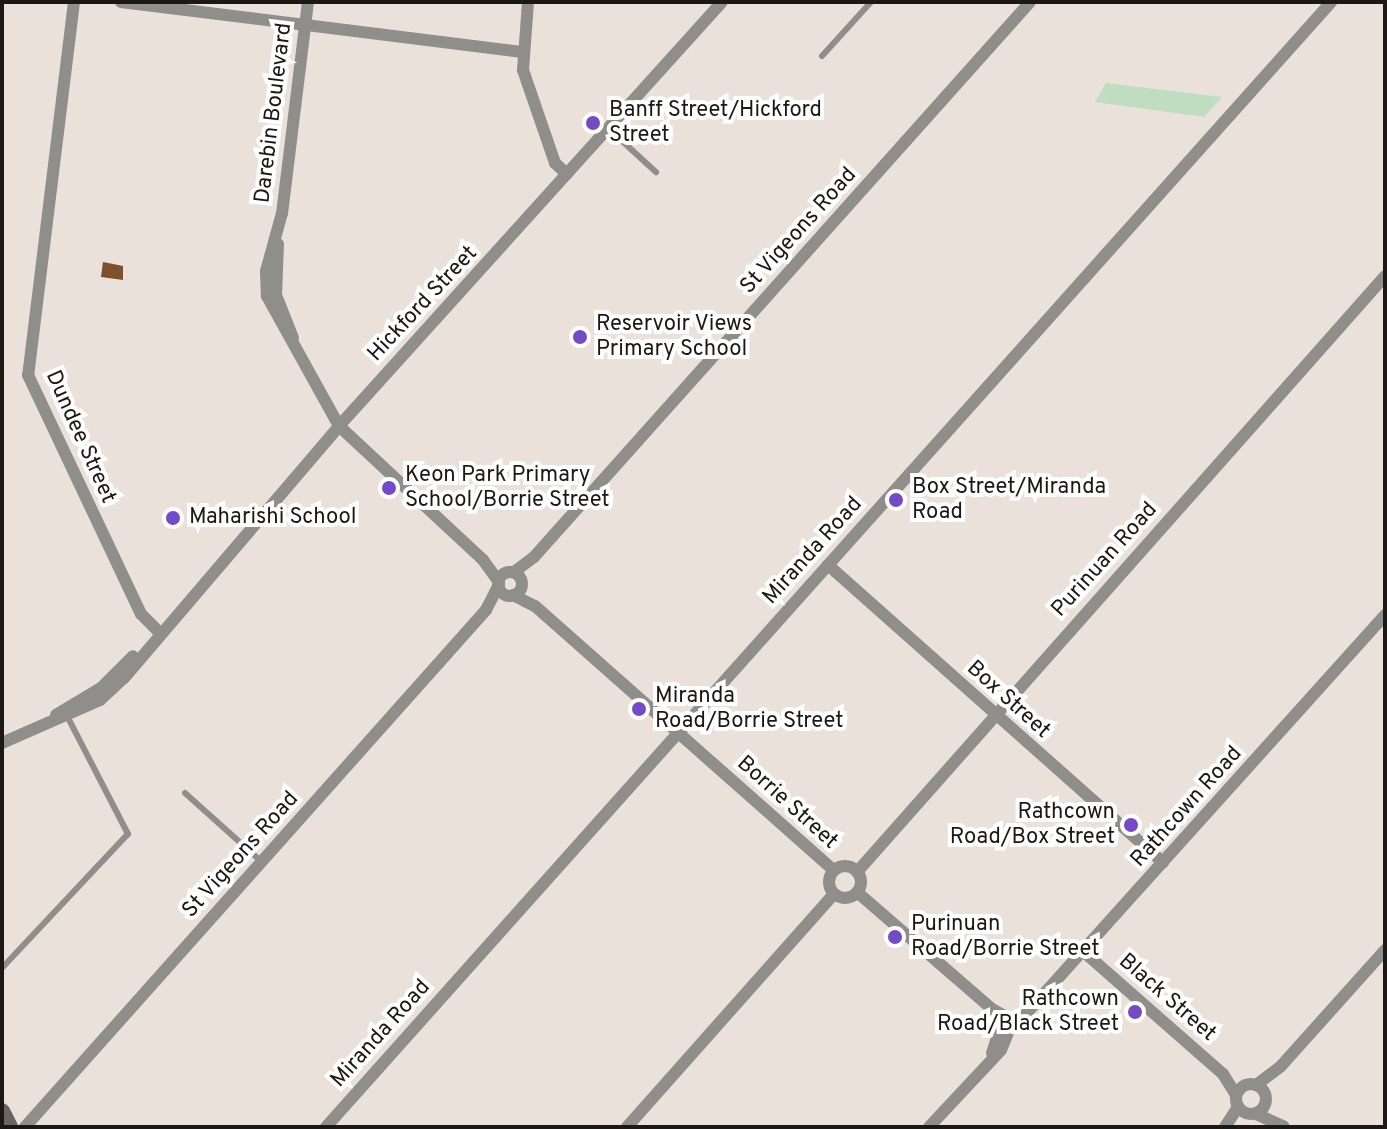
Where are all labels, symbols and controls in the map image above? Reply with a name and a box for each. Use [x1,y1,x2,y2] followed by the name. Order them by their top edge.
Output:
[250,21,298,205] street label: Darebin Boulevard
[609,97,822,148] place label: Banff Street/Hickford Street
[584,114,602,132] marker: Banff Street/Hickford Street
[735,162,863,300] street label: St Vigeons Road
[363,241,483,367] street label: Hickford Street
[596,311,753,362] place label: Reservoir Views Primary School
[571,328,589,346] marker: Reservoir Views Primary School
[39,367,121,507] street label: Dundee Street
[405,462,610,514] place label: Keon Park Primary School/Borrie Street
[912,474,1106,526] place label: Box Street/Miranda Road
[380,479,398,497] marker: Keon Park Primary School/Borrie Street
[887,491,905,509] marker: Box Street/Miranda Road
[758,492,868,610] street label: Miranda Road
[1047,497,1163,623] street label: Purinuan Road
[189,505,357,531] place label: Maharishi School
[164,509,182,527] marker: Maharishi School
[961,656,1055,744] street label: Box Street
[655,683,843,734] place label: Miranda Road/Borrie Street
[630,700,648,718] marker: Miranda Road/Borrie Street
[1126,741,1248,873] street label: Rathcown Road
[731,751,843,855] street label: Borrie Street
[177,786,305,924] street label: St Vigeons Road
[950,799,1115,850] place label: Rathcown Road/Box Street
[1122,816,1140,834] marker: Rathcown Road/Box Street
[911,911,1099,962] place label: Purinuan Road/Borrie Street
[886,928,904,946] marker: Purinuan Road/Borrie Street
[1113,949,1221,1047] street label: Black Street
[326,975,436,1093] street label: Miranda Road
[937,986,1119,1038] place label: Rathcown Road/Black Street
[1126,1003,1144,1021] marker: Rathcown Road/Black Street

